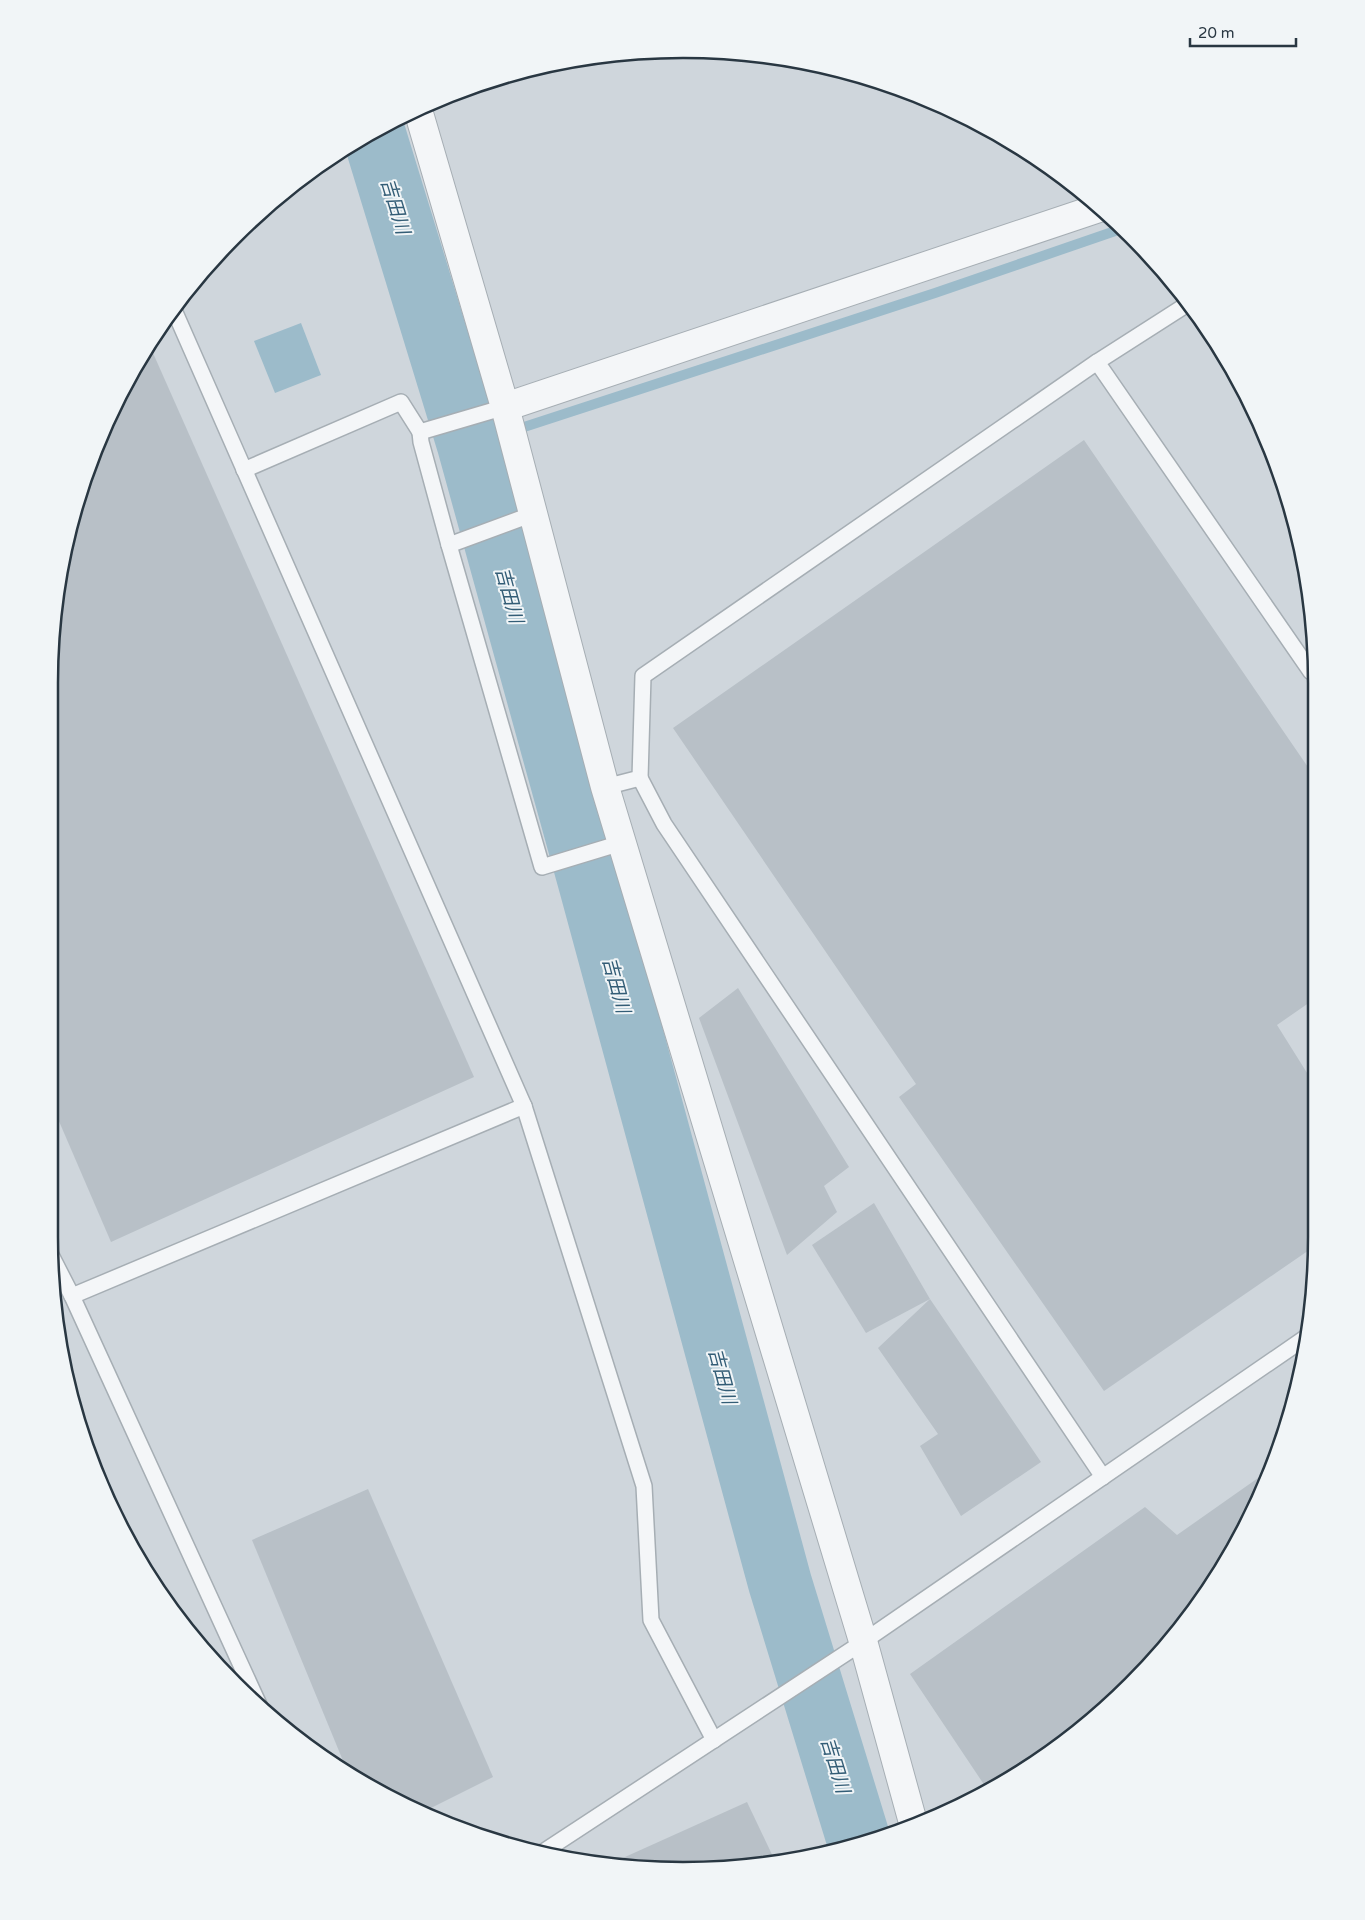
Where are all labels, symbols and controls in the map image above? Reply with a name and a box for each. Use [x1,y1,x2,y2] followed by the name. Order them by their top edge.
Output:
[1190,15,1296,47] scale bar
[1198,24,1235,42] text: 20 m
[376,176,414,239] water label: 吉田川
[491,565,528,628] water label: 吉田川
[598,955,635,1018] water label: 吉田川
[704,1346,741,1409] water label: 吉田川
[816,1735,854,1798] water label: 吉田川

